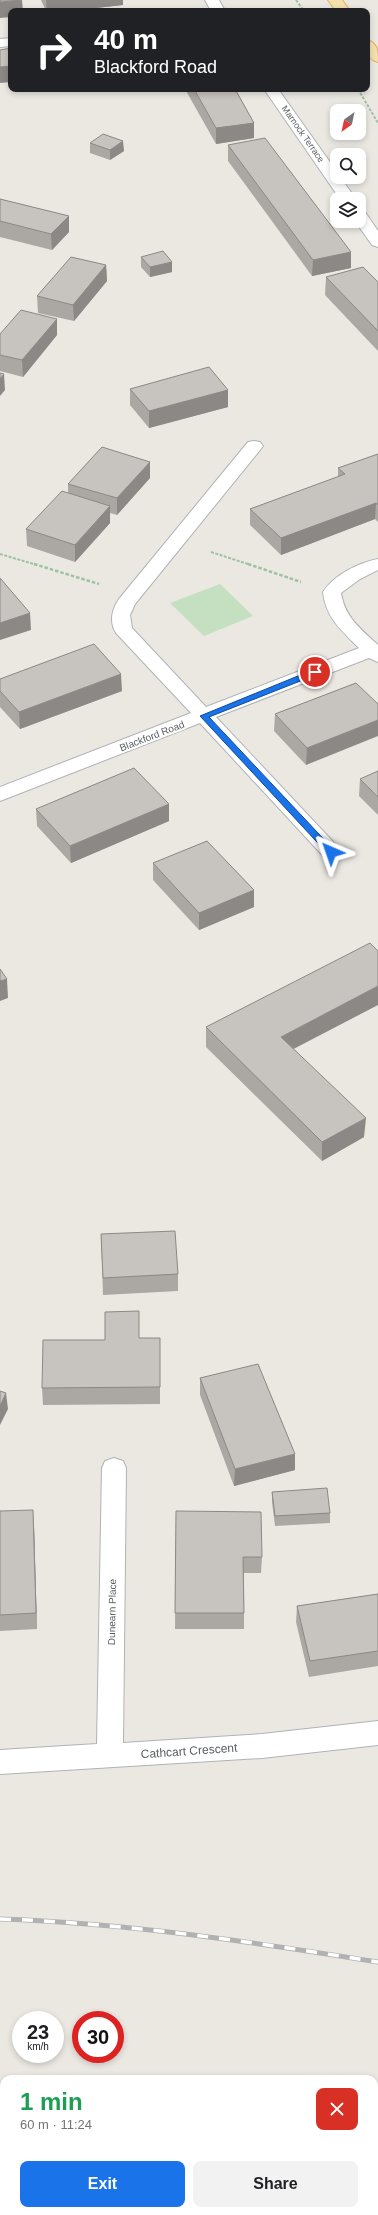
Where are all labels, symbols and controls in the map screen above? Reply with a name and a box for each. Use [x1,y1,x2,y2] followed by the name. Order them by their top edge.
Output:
[28,24,80,76] icon: right
[94,24,158,55] text: 40 m
[94,57,217,77] text: Blackford Road
[280,104,326,164] street label: Marnock Terrace
[330,104,366,140] north arrow
[330,104,366,228] map controls
[330,148,366,184] button: search
[330,192,366,228] button: layers
[298,655,332,689] pin
[304,661,326,683] icon: arrive
[118,719,186,753] street label: Blackford Road
[310,831,352,873] position arrow
[106,1578,118,1645] street label: Dunearn Place
[140,1741,238,1761] street label: Cathcart Crescent
[72,2011,124,2063] speed limit sign: 30
[27,2021,49,2043] text: 23
[27,2041,49,2052] text: km/h
[20,2088,83,2115] text: 1 min
[316,2088,358,2130] button: close
[20,2117,92,2132] text: 60 m · 11:24
[20,2161,185,2207] button: Exit
[193,2161,358,2207] button: Share

